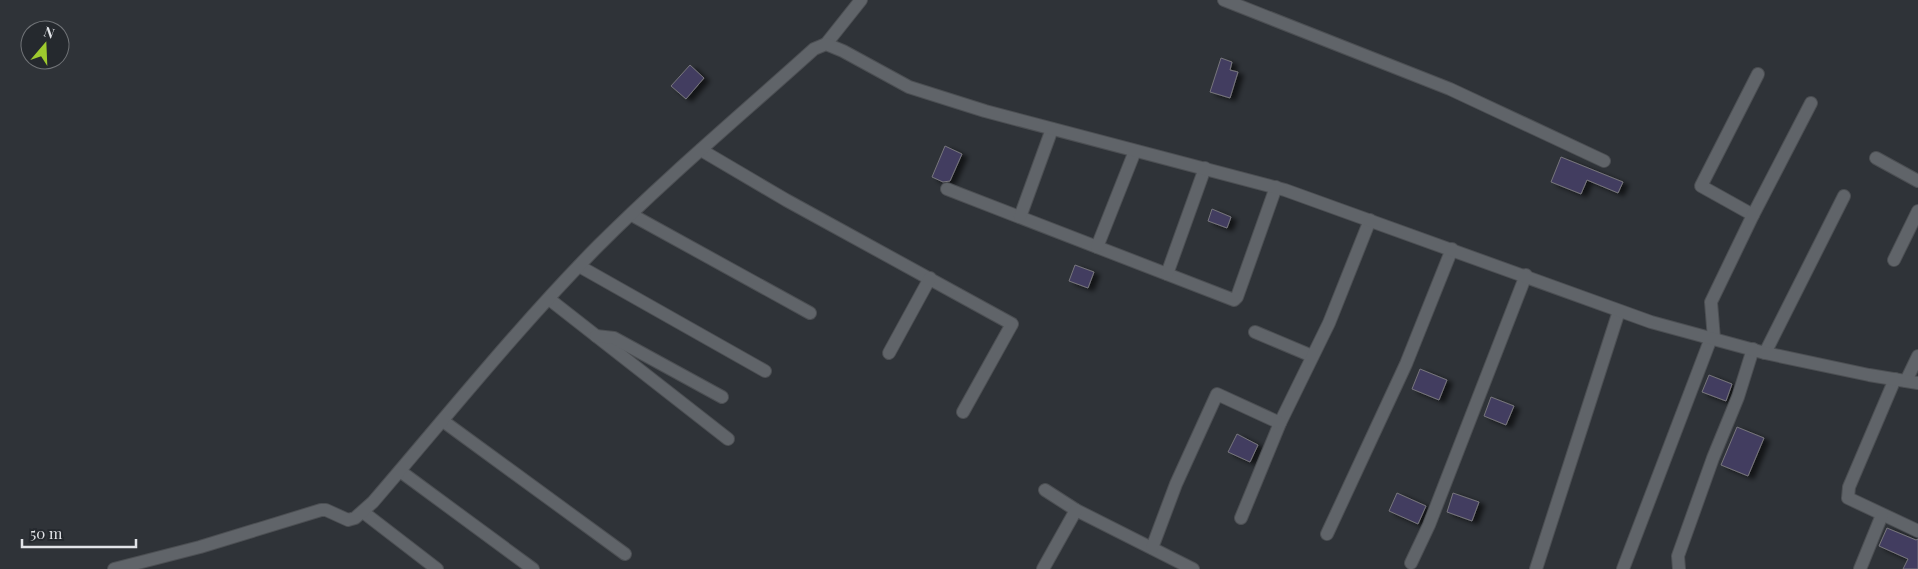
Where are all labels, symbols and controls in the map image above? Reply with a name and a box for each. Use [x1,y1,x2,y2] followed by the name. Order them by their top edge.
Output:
[20,20,70,70] north arrow
[42,22,57,43] text: N
[22,516,136,548] scale bar
[30,523,63,543] text: 50 m

